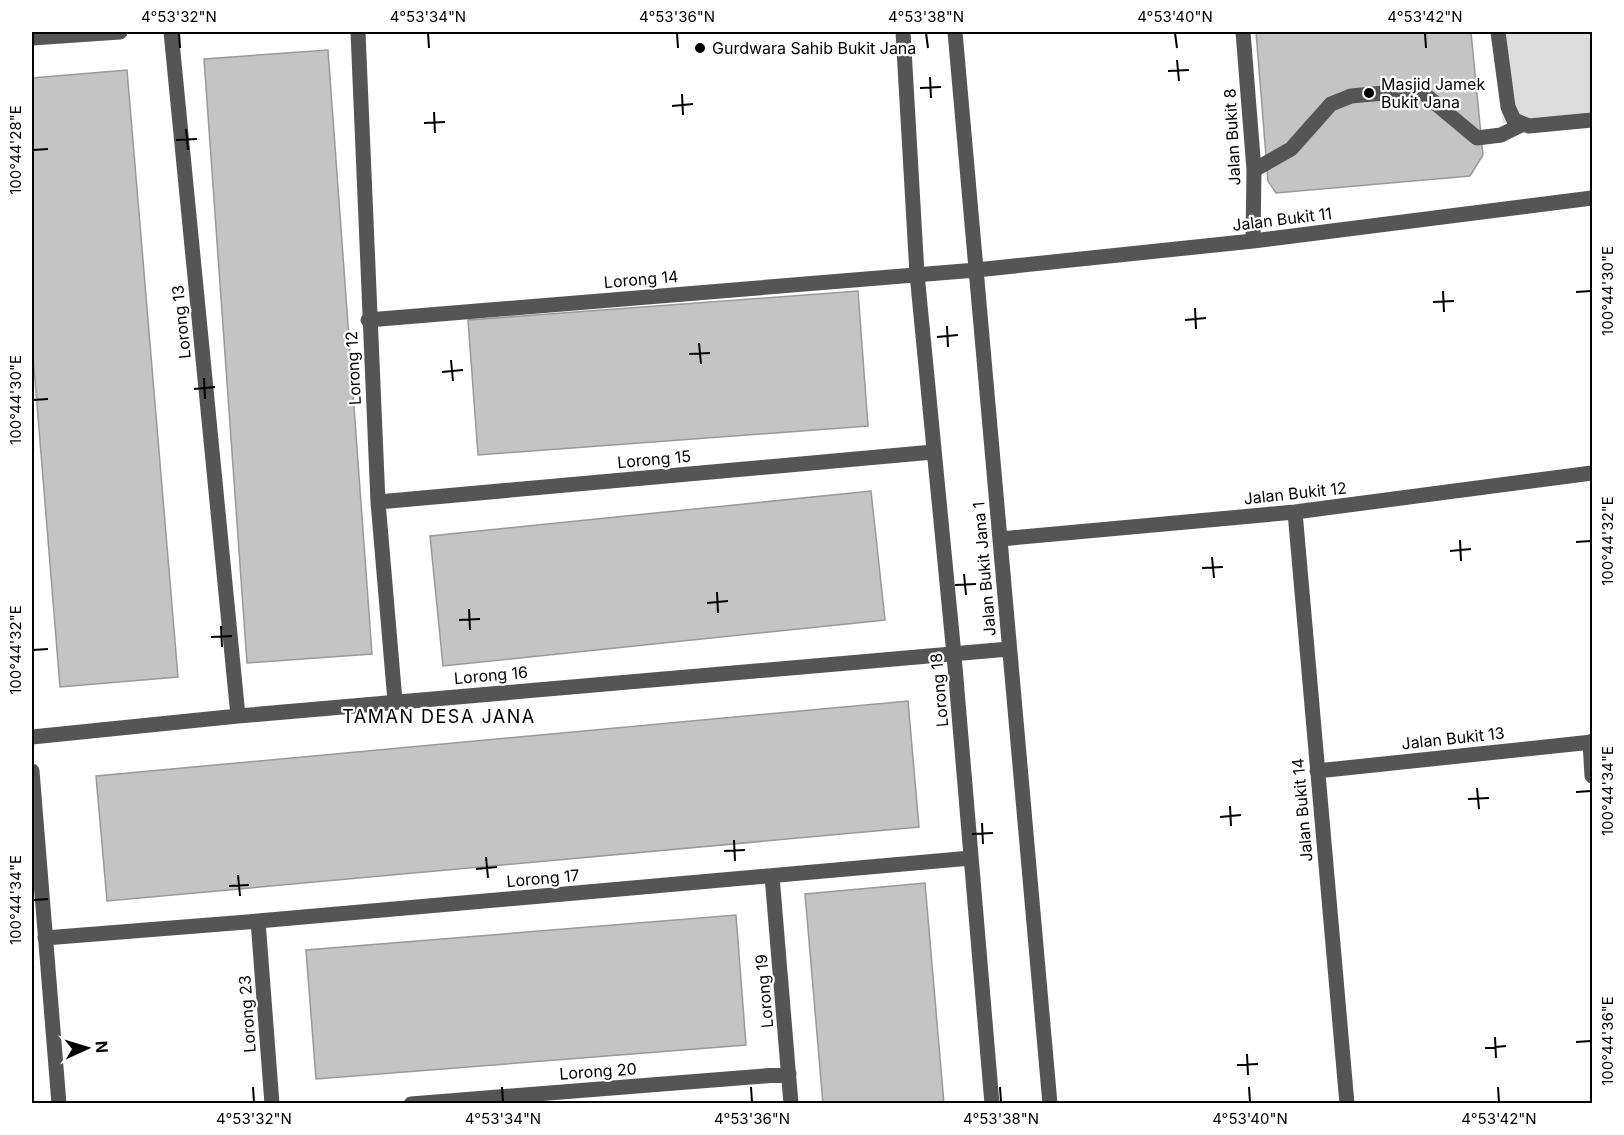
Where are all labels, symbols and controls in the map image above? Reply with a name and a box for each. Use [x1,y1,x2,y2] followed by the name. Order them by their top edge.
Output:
[141,7,217,26] text: 4°53'32"N
[390,7,466,26] text: 4°53'34"N
[639,7,715,26] text: 4°53'36"N
[888,7,964,26] text: 4°53'38"N
[1137,7,1213,26] text: 4°53'40"N
[1387,7,1463,26] text: 4°53'42"N
[712,38,916,58] place label: Gurdwara Sahib Bukit Jana
[693,41,707,55] marker: Gurdwara Sahib Bukit Jana
[1381,74,1485,112] place label: Masjid Jamek Bukit Jana
[1362,86,1376,100] marker: Masjid Jamek Bukit Jana
[1219,88,1245,186] street label: Jalan Bukit 8
[6,105,25,195] text: 100°44'28"E
[1231,203,1333,235] street label: Jalan Bukit 11
[1598,246,1617,336] text: 100°44'30"E
[603,266,679,292] street label: Lorong 14
[167,284,195,360] street label: Lorong 13
[341,331,365,405] street label: Lorong 12
[6,355,25,445] text: 100°44'30"E
[616,446,692,472] street label: Lorong 15
[1242,478,1348,508] street label: Jalan Bukit 12
[1598,496,1617,586] text: 100°44'32"E
[968,501,1000,637] street label: Jalan Bukit Jana 1
[6,605,25,695] text: 100°44'32"E
[926,652,952,728] street label: Lorong 18
[453,662,529,688] street label: Lorong 16
[342,706,536,727] district label: TAMAN DESA JANA
[1400,723,1506,753] street label: Jalan Bukit 13
[1598,746,1617,836] text: 100°44'34"E
[1288,757,1316,863] street label: Jalan Bukit 14
[6,855,25,945] text: 100°44'34"E
[506,865,580,891] street label: Lorong 17
[751,953,777,1029] street label: Lorong 19
[234,975,260,1053] street label: Lorong 23
[1598,996,1617,1086] text: 100°44'36"E
[57,1018,117,1078] north arrow
[92,1040,112,1054] text: N
[559,1058,637,1084] street label: Lorong 20
[216,1109,292,1128] text: 4°53'32"N
[465,1109,541,1128] text: 4°53'34"N
[714,1109,790,1128] text: 4°53'36"N
[963,1109,1039,1128] text: 4°53'38"N
[1212,1109,1288,1128] text: 4°53'40"N
[1461,1109,1537,1128] text: 4°53'42"N

